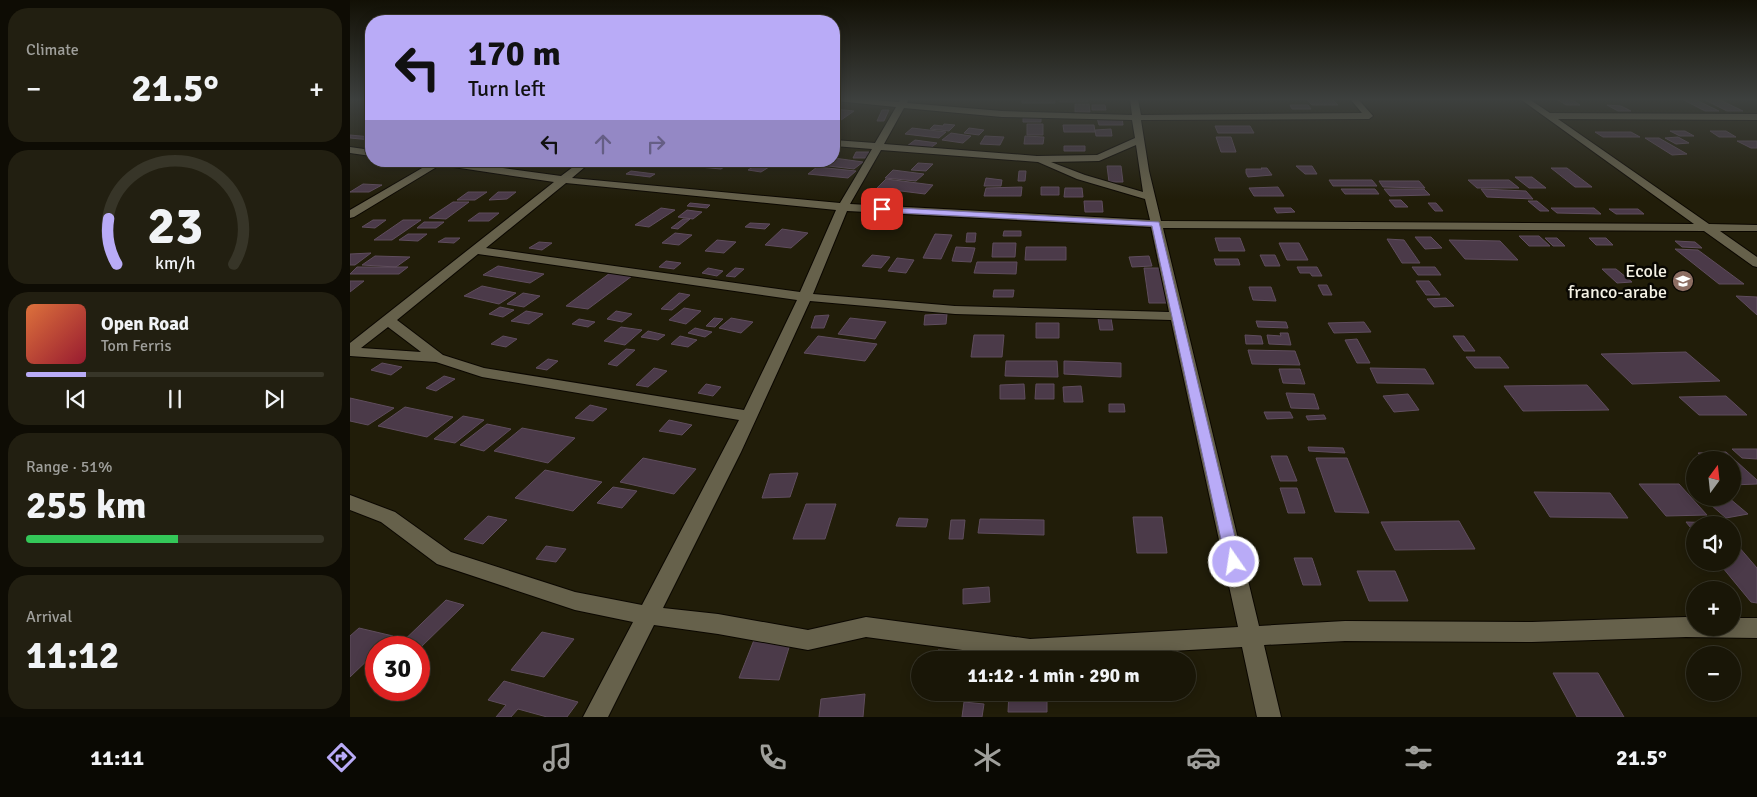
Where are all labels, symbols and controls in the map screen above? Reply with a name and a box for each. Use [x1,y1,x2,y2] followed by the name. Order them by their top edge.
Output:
[468,32,561,75] text: 170 m
[385,35,450,100] icon: left
[26,40,79,60] text: Climate
[131,65,219,112] text: 21.5°
[26,72,41,106] text: −
[309,72,324,106] text: +
[468,75,546,102] text: Turn left
[536,130,564,158] icon: left
[589,130,617,158] icon: ahead
[642,130,670,158] icon: right
[861,188,903,230] pin
[147,194,203,258] text: 23
[868,195,896,223] icon: arrive
[155,252,195,274] text: km/h
[1568,260,1667,303] place label: Ecole franco-arabe
[1671,269,1695,293] school or university icon: Ecole franco-arabe
[101,312,189,336] text: Open Road
[101,336,171,356] text: Tom Ferris
[62,385,90,413] icon: previous
[161,385,189,413] icon: pause
[260,385,288,413] icon: next
[1686,451,1741,506] north arrow
[1686,451,1741,701] map controls
[26,457,112,477] text: Range · 51%
[26,482,147,529] text: 255 km
[1686,516,1741,571] button: sound
[1207,535,1259,587] position arrow
[1686,581,1741,636] button: +
[26,607,72,627] text: Arrival
[26,632,119,679] text: 11:12
[365,636,430,701] speed limit sign: 30
[1686,646,1741,701] button: −
[967,664,1140,688] text: 11:12 · 1 min · 290 m
[324,740,359,775] icon: directions
[540,740,575,775] icon: music
[755,740,790,775] icon: phone
[970,740,1005,775] icon: climate
[1186,740,1221,775] icon: car
[1401,740,1436,775] icon: filters
[90,744,144,771] text: 11:11
[1616,744,1667,771] text: 21.5°

